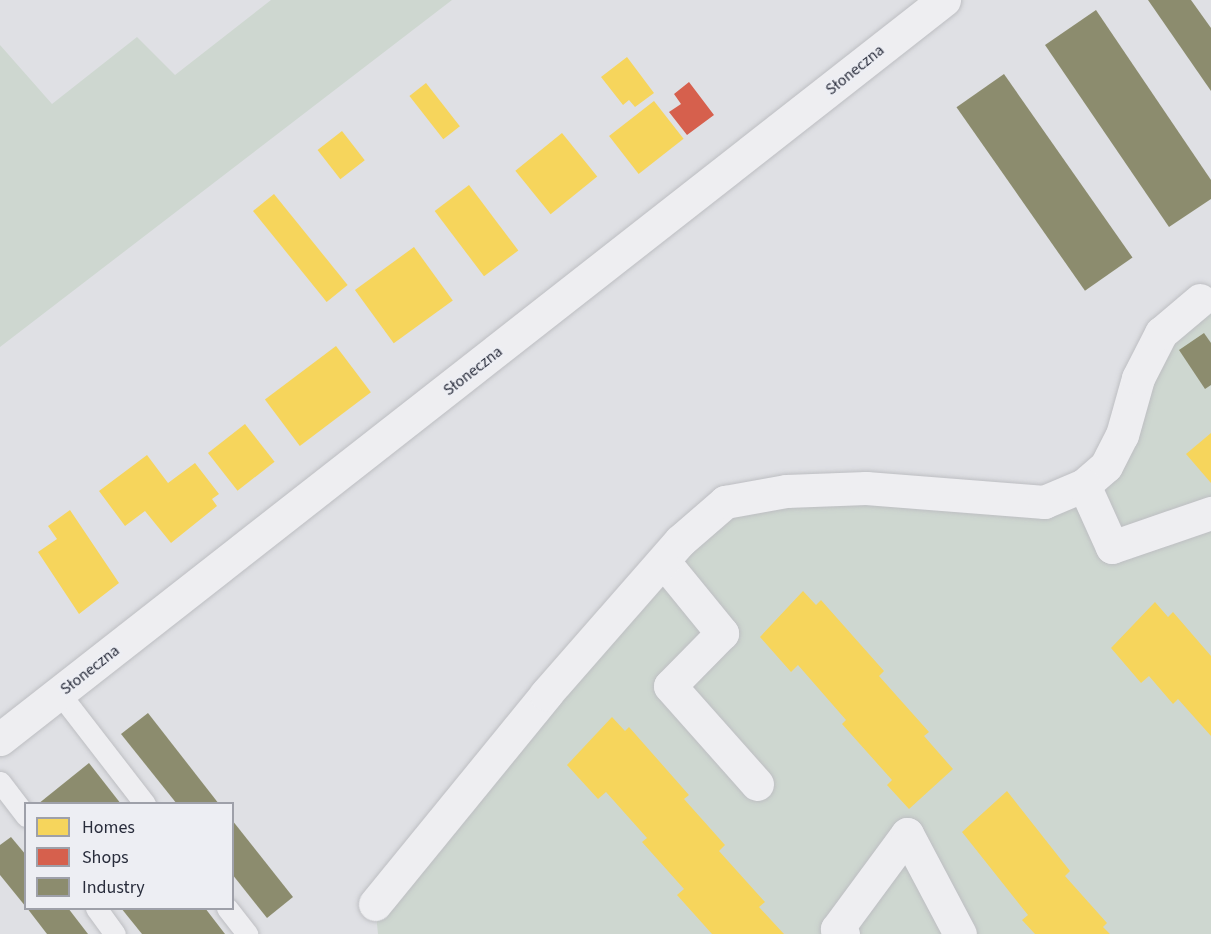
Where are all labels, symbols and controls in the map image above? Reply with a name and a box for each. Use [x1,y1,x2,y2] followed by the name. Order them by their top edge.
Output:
[822,41,888,99] street label: Słoneczna
[440,342,506,400] street label: Słoneczna
[57,641,123,699] street label: Słoneczna
[24,802,234,910] legend
[82,815,135,840] text: Homes
[82,845,129,870] text: Shops
[82,875,145,900] text: Industry

